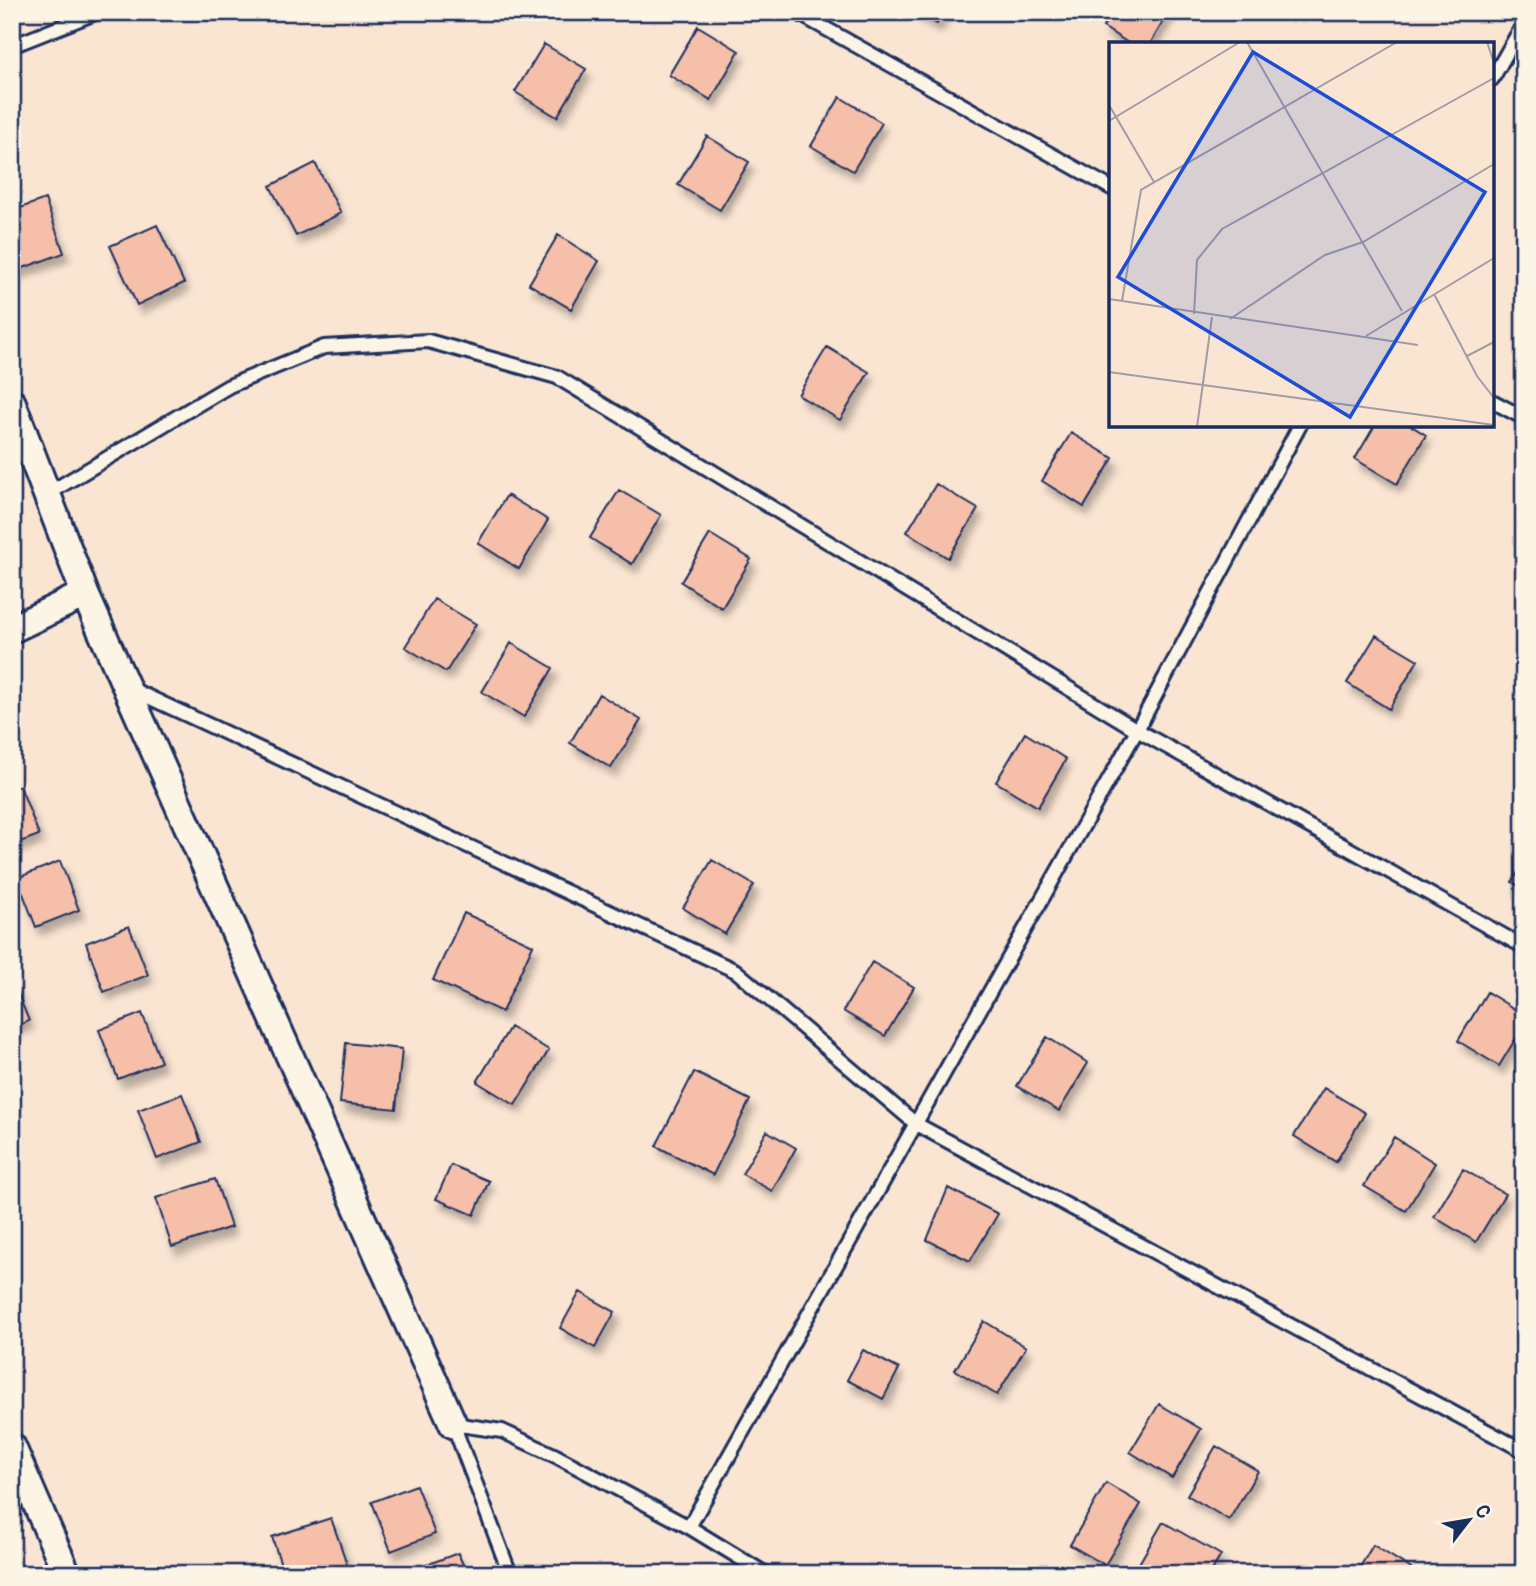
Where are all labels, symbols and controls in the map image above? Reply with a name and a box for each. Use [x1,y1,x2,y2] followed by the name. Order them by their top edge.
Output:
[1109,42,1494,427] inset map
[1434,1484,1504,1554] north arrow
[1469,1501,1496,1523] text: С

